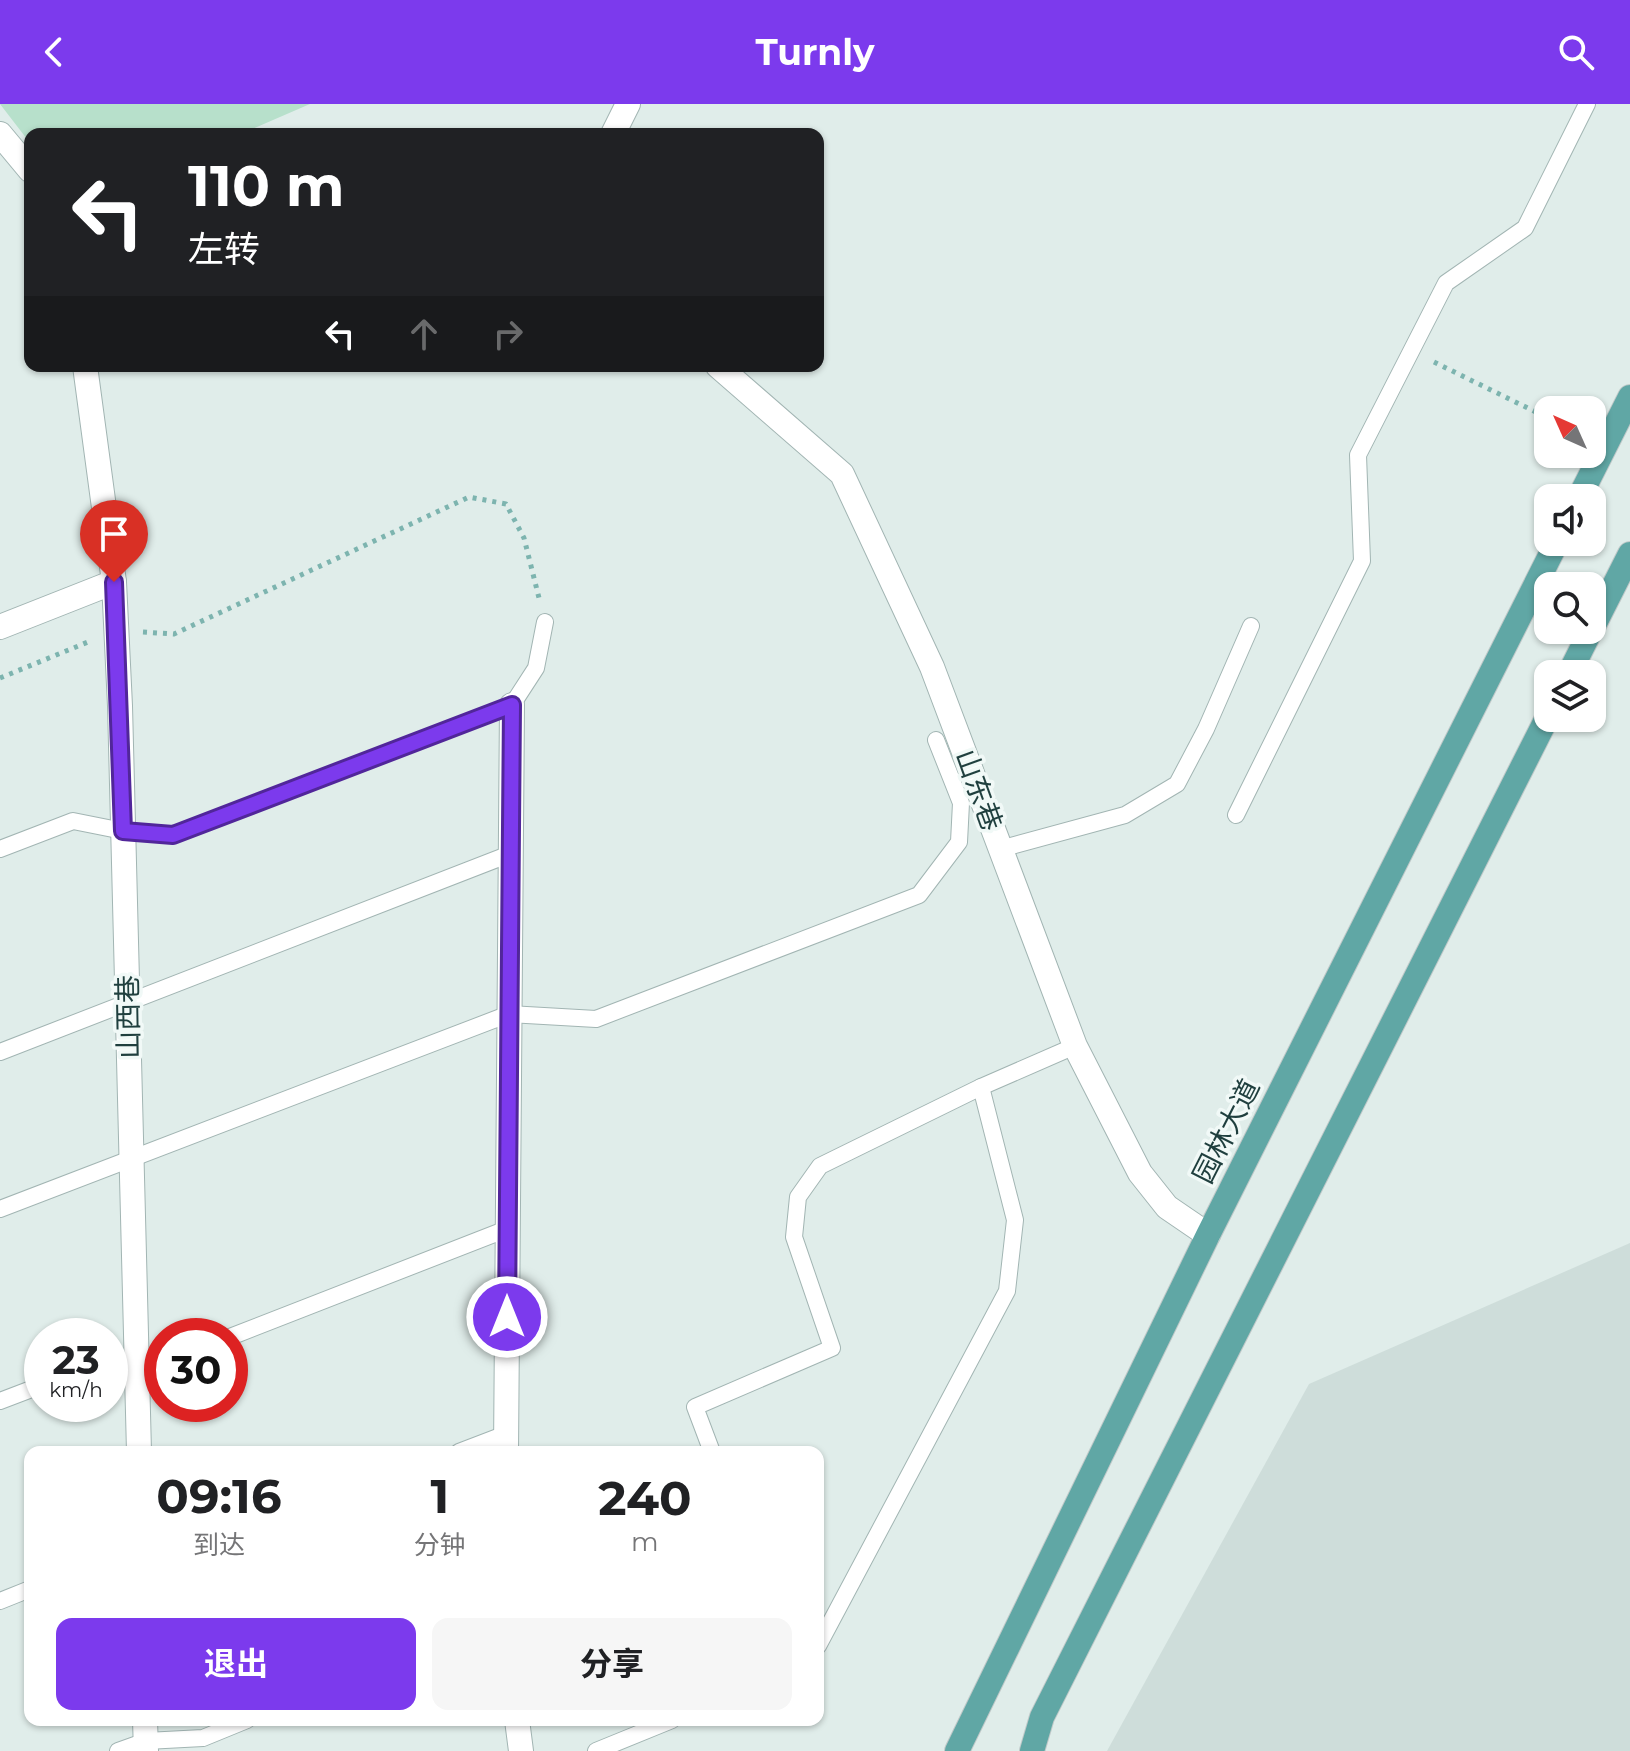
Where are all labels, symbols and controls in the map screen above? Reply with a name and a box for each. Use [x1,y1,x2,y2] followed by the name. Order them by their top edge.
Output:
[32,30,76,74] icon: back
[755,30,875,74] text: Turnly
[1554,30,1598,74] icon: search
[188,152,345,220] text: 110 m
[56,160,160,264] icon: left
[188,227,260,271] text: 左转
[318,312,362,356] icon: left
[402,312,446,356] icon: ahead
[486,312,530,356] icon: right
[1534,396,1606,468] north arrow
[1534,396,1606,732] map controls
[1534,484,1606,556] button: sound
[80,500,148,582] pin
[92,512,136,556] icon: arrive
[1534,572,1606,644] button: search
[1534,660,1606,732] button: layers
[949,745,1009,835] street label: 山东巷
[110,975,146,1059] street label: 山西巷
[1185,1073,1267,1189] street label: 园林大道
[465,1275,549,1359] position arrow
[144,1318,248,1422] speed limit sign: 30
[52,1335,100,1384] text: 23
[49,1378,103,1402] text: km/h
[156,1467,281,1525] text: 09:16
[430,1467,449,1525] text: 1
[598,1469,692,1527] text: 240
[631,1526,659,1558] text: m
[193,1529,245,1561] text: 到达
[414,1529,466,1561] text: 分钟
[56,1618,416,1710] button: 退出
[432,1618,792,1710] button: 分享

